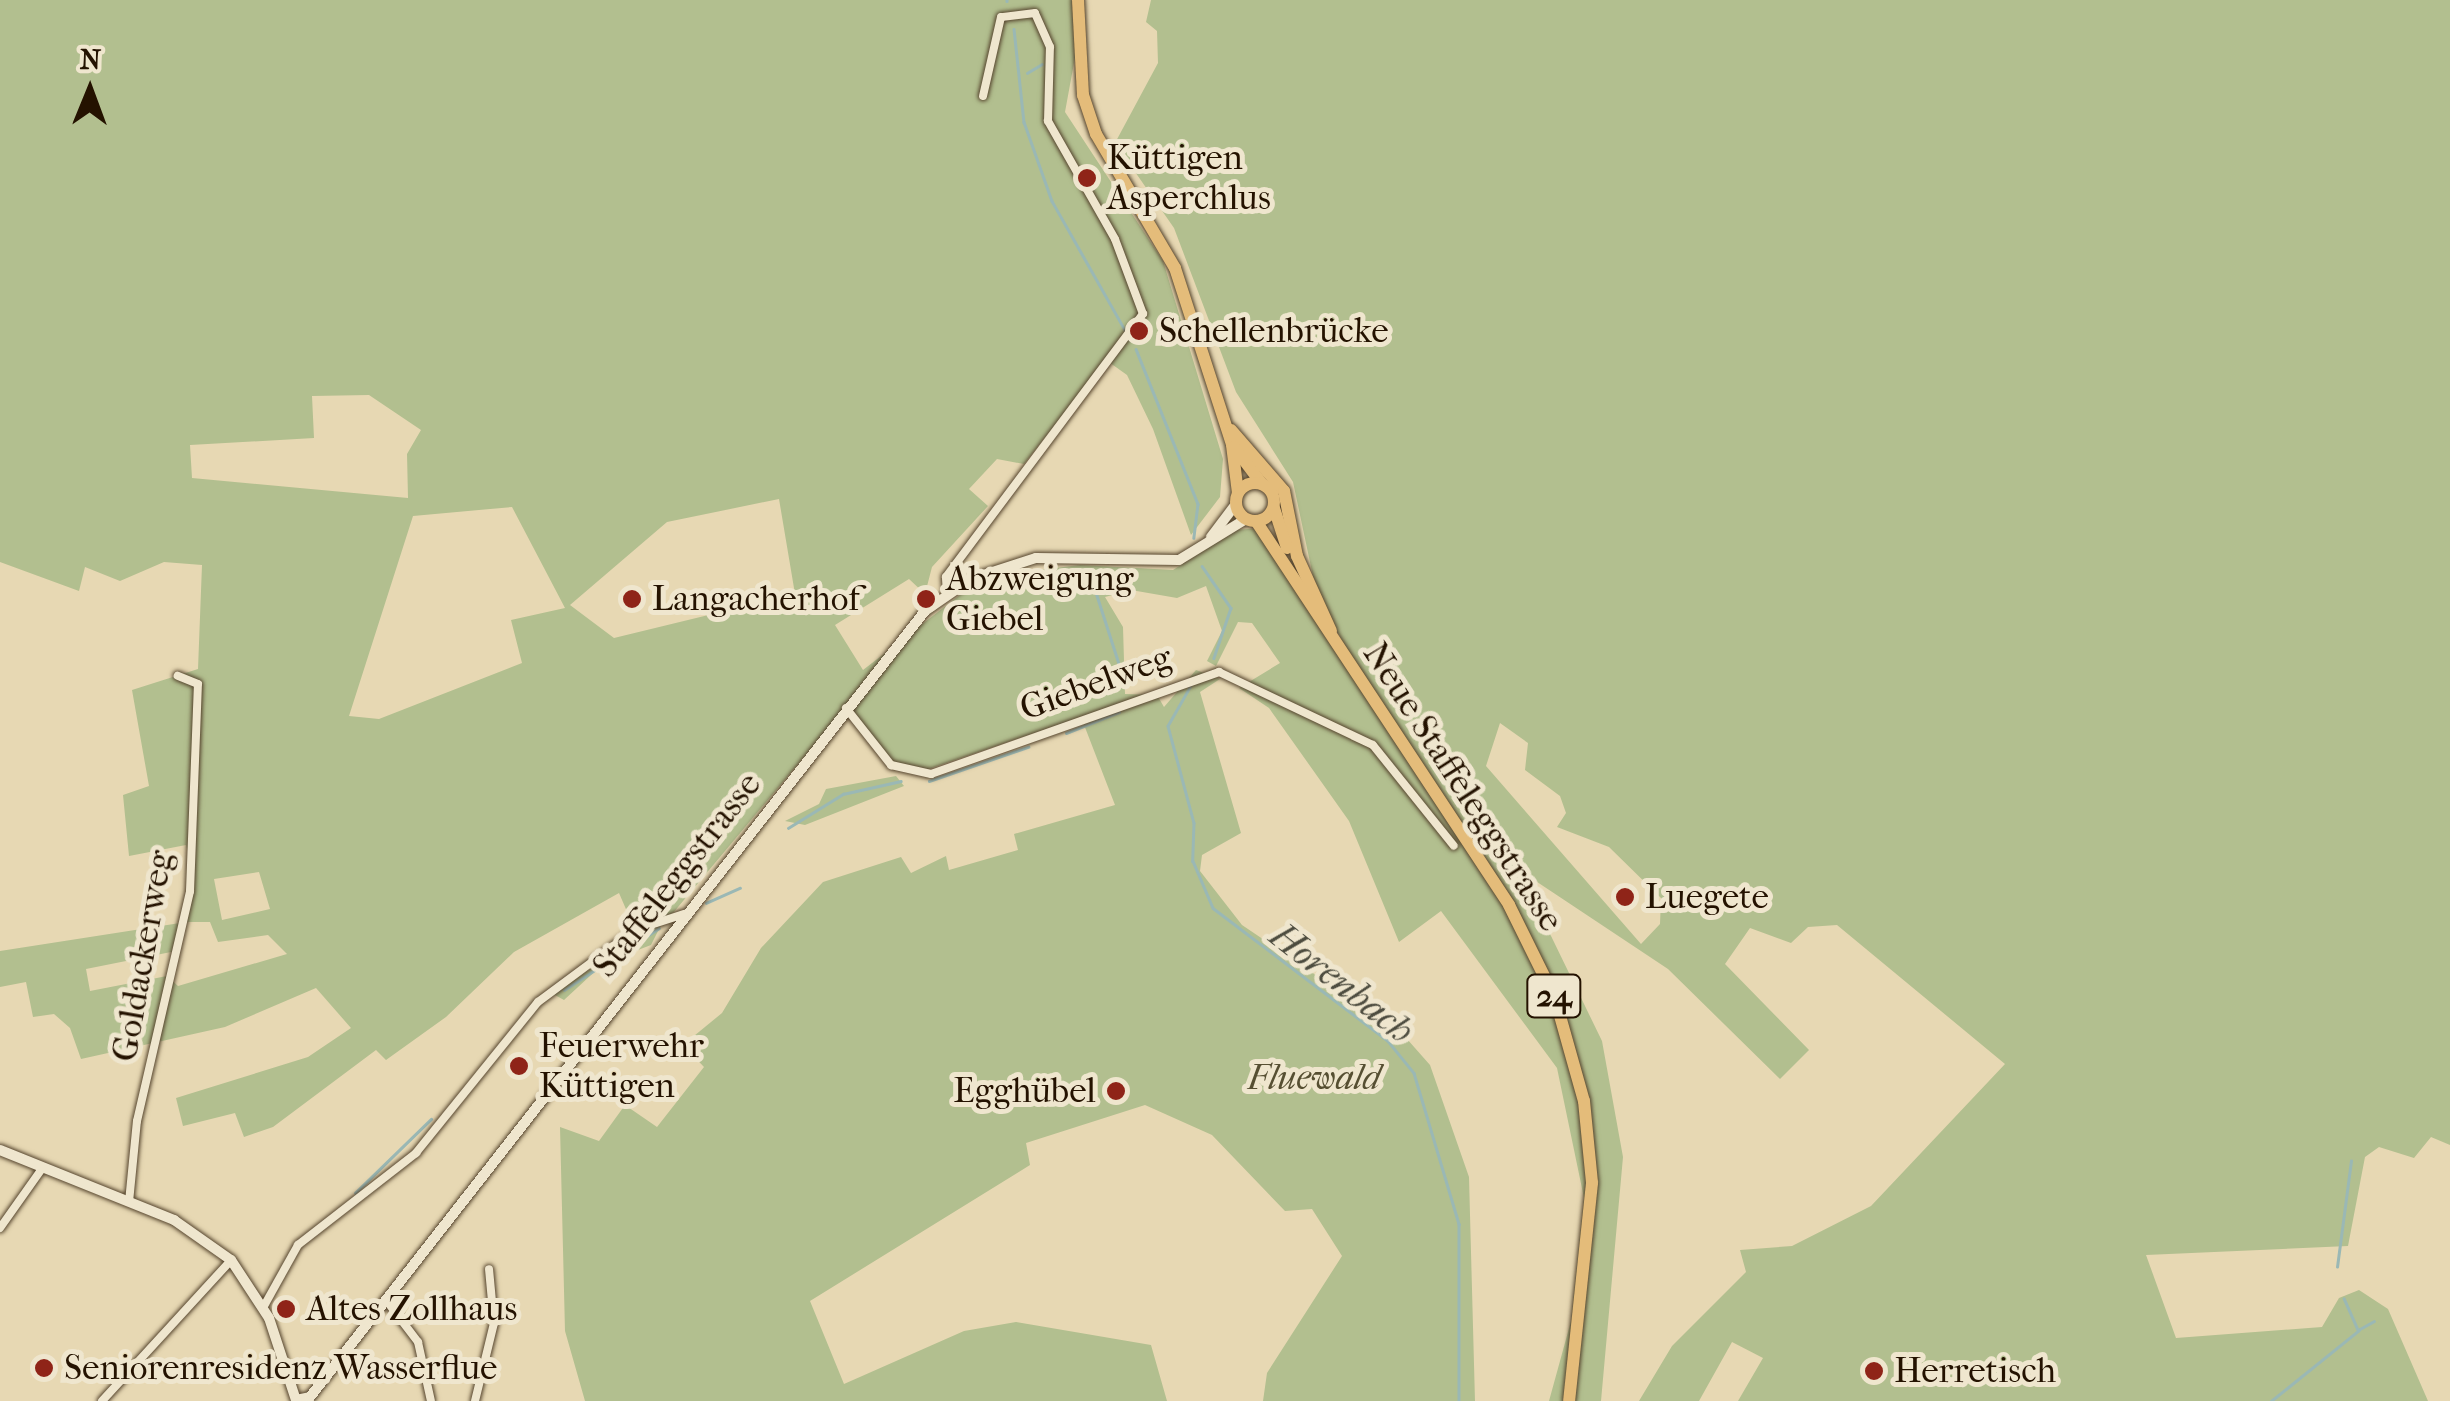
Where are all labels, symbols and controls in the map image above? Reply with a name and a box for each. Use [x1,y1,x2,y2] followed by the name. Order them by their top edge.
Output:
[40,40,140,140] north arrow
[80,43,101,76] text: N
[1107,137,1271,219] place label: Küttigen Asperchlus
[1076,167,1098,189] marker: Küttigen Asperchlus
[1159,310,1388,352] place label: Schellenbrücke
[1128,320,1150,342] marker: Schellenbrücke
[946,558,1134,640] place label: Abzweigung Giebel
[652,578,860,620] place label: Langacherhof
[621,588,643,610] marker: Langacherhof
[915,588,937,610] marker: Abzweigung Giebel
[1354,635,1572,939] street label: Neue Staffeleggstrasse
[1014,636,1178,730] street label: Giebelweg
[584,764,770,986] street label: Staffeleggstrasse
[104,847,182,1065] street label: Goldackerweg
[1645,876,1769,918] place label: Luegete
[1614,886,1636,908] marker: Luegete
[1261,913,1423,1053] water label: Horenbach
[1524,969,1584,1023] road number: 24
[539,1025,704,1107] place label: Feuerwehr Küttigen
[508,1055,530,1077] marker: Feuerwehr Küttigen
[1248,1057,1380,1099] park label: Fluewald
[953,1070,1096,1112] place label: Egghübel
[1105,1080,1127,1102] marker: Egghübel
[306,1288,517,1330] place label: Altes Zollhaus
[275,1298,297,1320] marker: Altes Zollhaus
[64,1347,497,1389] place label: Seniorenresidenz Wasserflue
[1894,1350,2056,1392] place label: Herretisch
[33,1357,55,1379] marker: Seniorenresidenz Wasserflue
[1863,1360,1885,1382] marker: Herretisch

